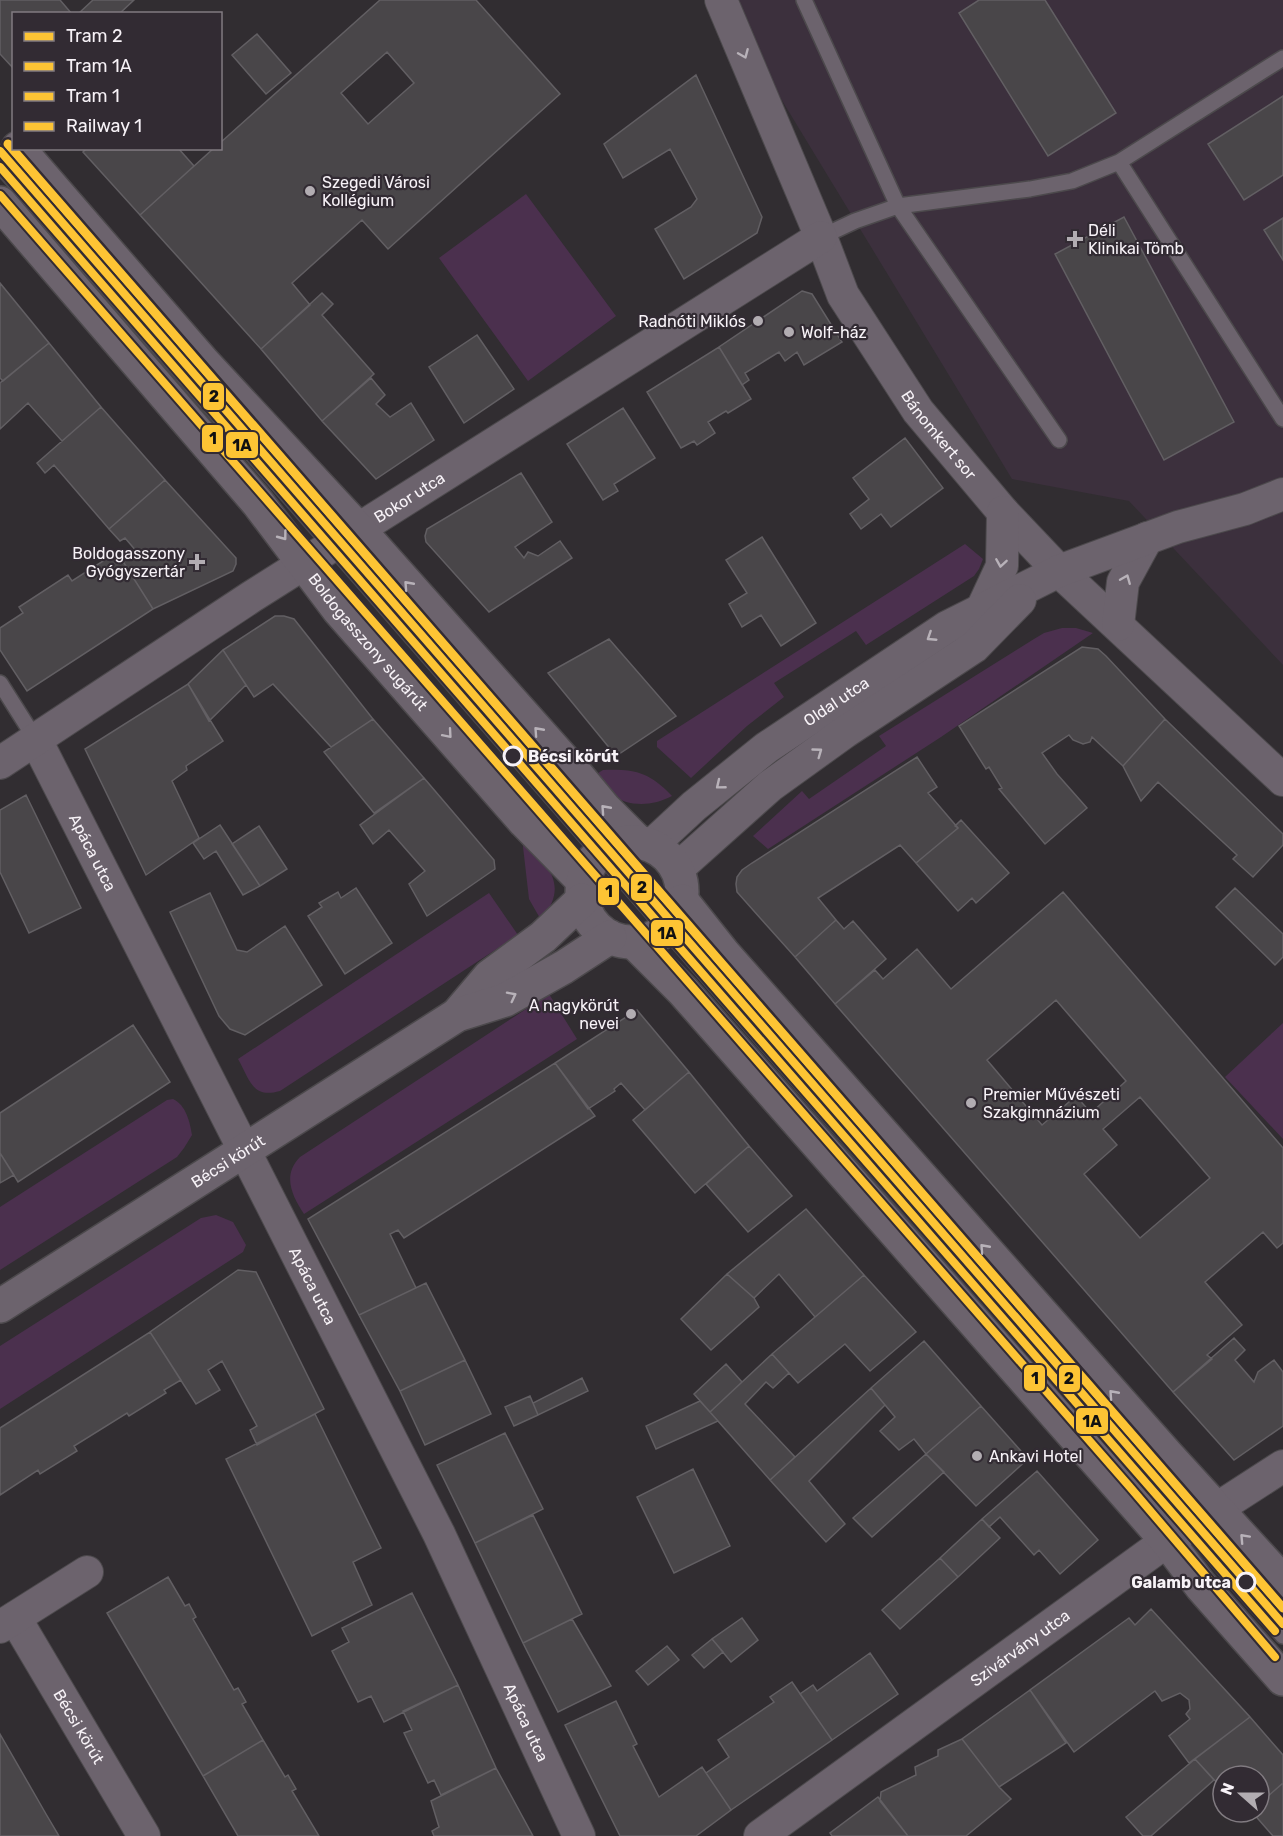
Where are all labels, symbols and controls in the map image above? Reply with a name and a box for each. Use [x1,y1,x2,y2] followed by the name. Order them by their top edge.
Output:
[12,12,222,150] legend
[66,25,123,47] text: Tram 2
[737,48,749,59] one-way arrow
[66,55,132,77] text: Tram 1A
[66,85,120,107] text: Tram 1
[66,115,142,137] text: Railway 1
[322,173,430,210] place label: Szegedi Városi Kollégium
[303,184,317,198] marker: Szegedi Városi Kollégium
[1088,221,1184,258] place label: Déli Klinikai Tömb
[1066,230,1084,248] marker: Déli Klinikai Tömb
[638,312,746,331] place label: Radnóti Miklós
[751,314,765,328] marker: Radnóti Miklós
[801,323,867,342] place label: Wolf-ház
[782,325,796,339] marker: Wolf-ház
[202,382,225,411] line badge: 2
[209,387,219,406] text: 2
[897,387,980,483] street label: Bánomkert sor
[201,424,224,453] line badge: 1
[209,429,217,448] text: 1
[225,431,259,459] line badge: 1A
[232,436,252,455] text: 1A
[370,468,448,527] street label: Bokor utca
[276,529,287,540] one-way arrow
[72,544,185,581] place label: Boldogasszony Gyógyszertár
[190,555,204,569] marker: Boldogasszony Gyógyszertár
[995,558,1007,568] one-way arrow
[304,569,432,715] street label: Boldogasszony sugárút
[1119,575,1131,586] one-way arrow
[404,581,415,592] one-way arrow
[927,630,937,642] one-way arrow
[800,673,873,730] street label: Oldal utca
[441,727,452,738] one-way arrow
[534,727,545,738] one-way arrow
[503,746,523,766] marker: Bécsi körút
[528,747,619,766] place label: Bécsi körút
[811,748,822,759] one-way arrow
[716,777,727,788] one-way arrow
[601,805,612,816] one-way arrow
[65,811,120,894] street label: Apáca utca
[630,873,653,902] line badge: 2
[597,877,620,906] line badge: 1
[637,878,647,897] text: 2
[605,882,613,901] text: 1
[650,919,684,947] line badge: 1A
[657,924,677,943] text: 1A
[505,992,516,1003] one-way arrow
[529,996,619,1033] place label: A nagykörút nevei
[624,1007,638,1021] marker: A nagykörút nevei
[983,1085,1120,1122] place label: Premier Művészeti Szakgimnázium
[964,1096,978,1110] marker: Premier Művészeti Szakgimnázium
[188,1131,268,1192] street label: Bécsi körút
[285,1244,340,1328] street label: Apáca utca
[980,1244,991,1255] one-way arrow
[1023,1364,1046,1392] line badge: 1
[1058,1364,1081,1393] line badge: 2
[1031,1369,1039,1388] text: 1
[1064,1369,1074,1388] text: 2
[1109,1390,1120,1401] one-way arrow
[1075,1407,1109,1435] line badge: 1A
[1082,1412,1102,1431] text: 1A
[989,1447,1082,1466] place label: Ankavi Hotel
[970,1449,984,1463] marker: Ankavi Hotel
[1240,1535,1251,1545] one-way arrow
[1236,1572,1256,1592] marker: Galamb utca
[1131,1573,1231,1592] place label: Galamb utca
[967,1606,1074,1690] street label: Szivárvány utca
[499,1680,552,1765] street label: Apáca utca
[49,1686,108,1767] street label: Bécsi körút
[1211,1764,1271,1824] north arrow
[1217,1780,1238,1798] text: N

